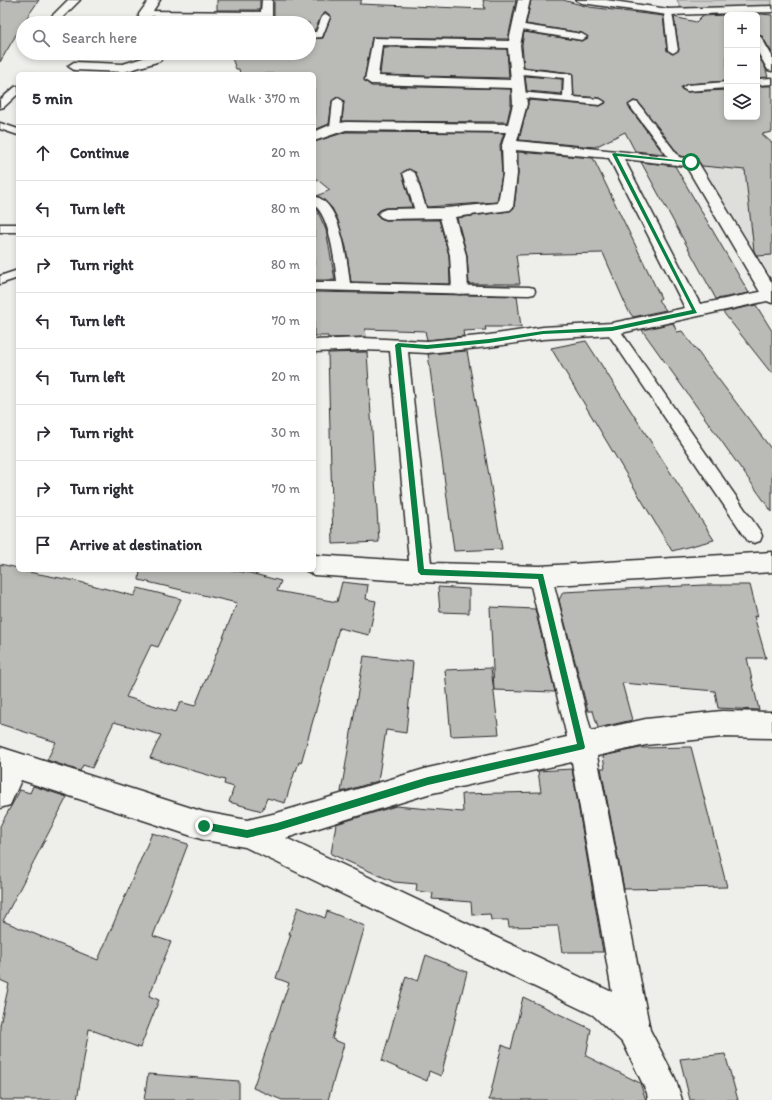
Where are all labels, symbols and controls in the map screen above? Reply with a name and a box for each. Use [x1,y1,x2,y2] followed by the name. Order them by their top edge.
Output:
[724,12,760,120] map controls
[724,12,760,48] button: +
[16,16,316,60] search box
[30,27,52,49] icon: search
[62,29,137,47] text: Search here
[724,48,760,84] button: −
[724,84,760,120] button: layers
[32,88,72,108] text: 5 min
[228,91,300,106] text: Walk · 370 m
[32,142,54,164] icon: ahead
[70,144,129,162] text: Continue
[271,145,300,160] text: 20 m
[682,153,700,171] route start
[32,198,54,220] icon: left
[70,200,125,218] text: Turn left
[271,201,300,216] text: 80 m
[32,254,54,276] icon: right
[70,256,134,274] text: Turn right
[271,257,300,272] text: 80 m
[32,310,54,332] icon: left
[70,312,125,330] text: Turn left
[272,313,300,328] text: 70 m
[32,366,54,388] icon: left
[70,368,125,386] text: Turn left
[271,369,300,384] text: 20 m
[32,422,54,444] icon: right
[70,424,134,442] text: Turn right
[271,425,300,440] text: 30 m
[32,478,54,500] icon: right
[70,480,134,498] text: Turn right
[272,481,300,496] text: 70 m
[32,534,54,556] icon: arrive
[70,536,202,554] text: Arrive at destination
[195,817,213,835] route end

